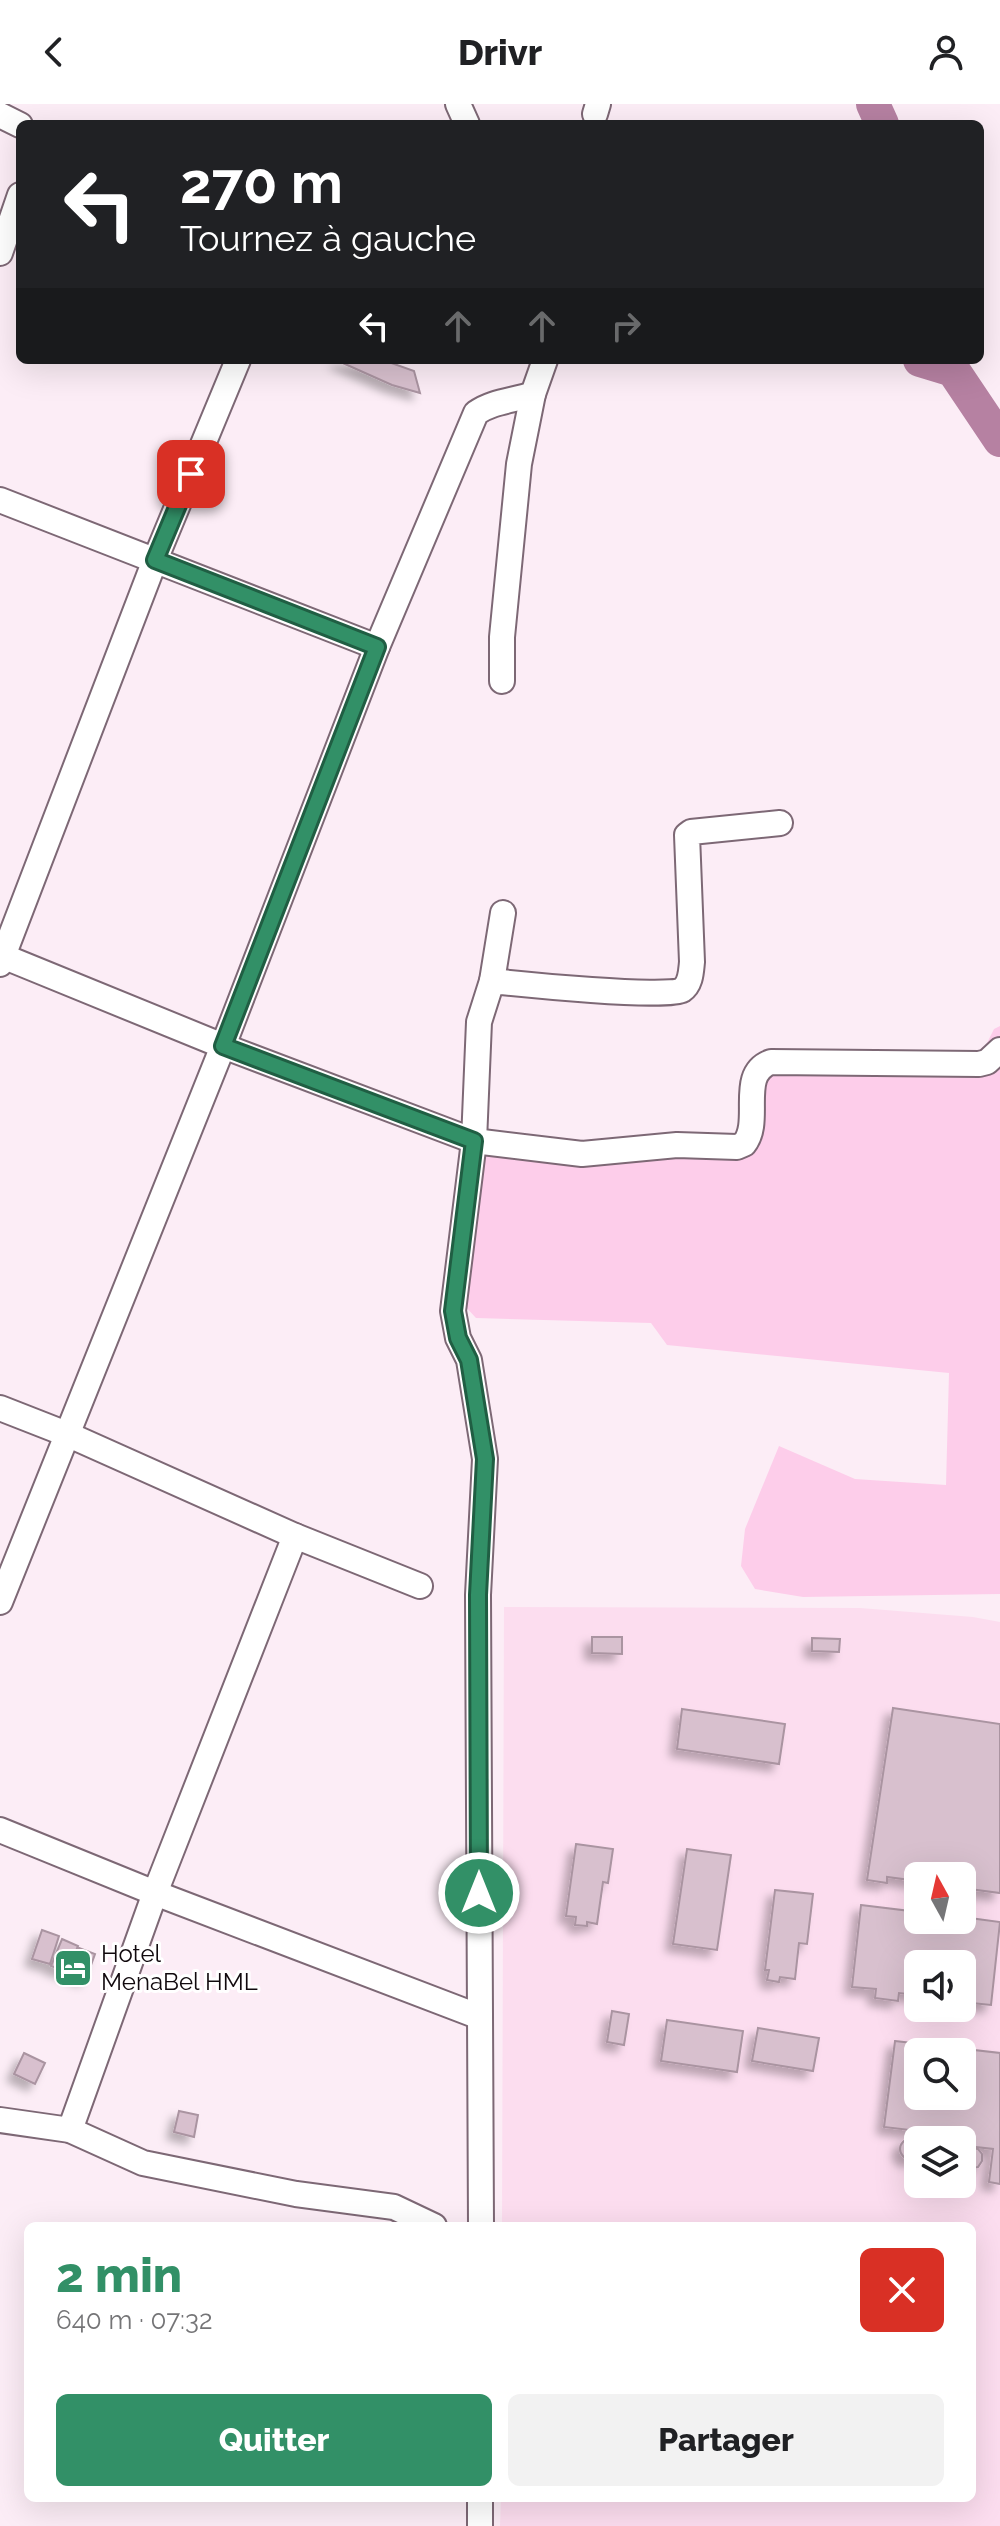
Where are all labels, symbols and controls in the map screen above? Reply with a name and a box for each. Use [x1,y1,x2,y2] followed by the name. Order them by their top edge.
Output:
[32,30,76,74] icon: back
[924,30,968,74] icon: person
[458,31,542,73] text: Drivr
[180,150,343,216] text: 270 m
[48,152,152,256] icon: left
[180,217,476,259] text: Tournez à gauche
[352,304,396,348] icon: left
[436,304,480,348] icon: ahead
[520,304,564,348] icon: ahead
[604,304,648,348] icon: right
[157,440,225,508] pin
[169,452,213,496] icon: arrive
[437,1851,521,1935] position arrow
[904,1862,976,1934] north arrow
[904,1862,976,2198] map controls
[101,1939,258,1996] place label: Hotel MenaBel HML
[52,1947,94,1989] hotel icon: Hotel MenaBel HML
[904,1950,976,2022] button: sound
[904,2038,976,2110] button: search
[904,2126,976,2198] button: layers
[56,2247,182,2303] text: 2 min
[860,2248,944,2332] button: close
[56,2305,212,2335] text: 640 m · 07:32
[56,2394,492,2486] button: Quitter
[508,2394,944,2486] button: Partager

